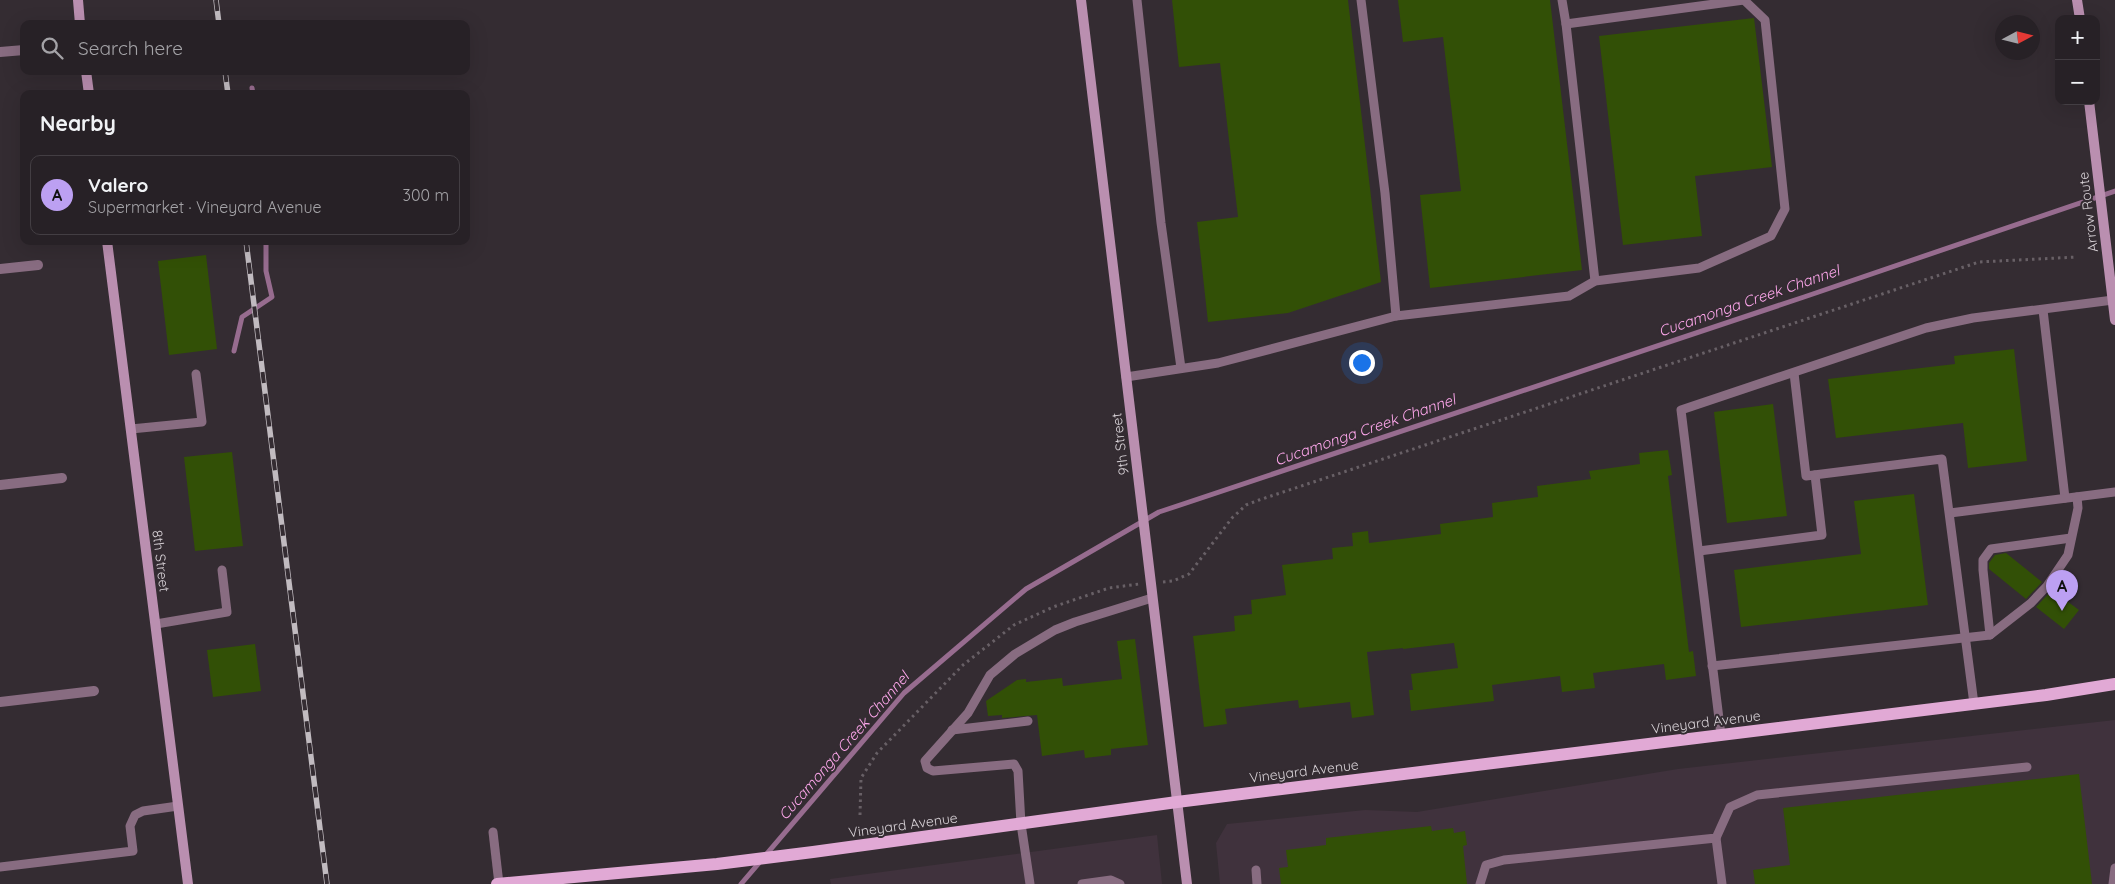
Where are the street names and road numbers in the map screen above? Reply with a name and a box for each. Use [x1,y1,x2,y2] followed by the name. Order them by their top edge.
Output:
[2074,171,2102,253] street label: Arrow Route
[1107,412,1133,476] street label: 9th Street
[148,529,174,593] street label: 8th Street
[1650,706,1762,738] street label: Vineyard Avenue
[1248,755,1360,787] street label: Vineyard Avenue
[847,808,959,842] street label: Vineyard Avenue

